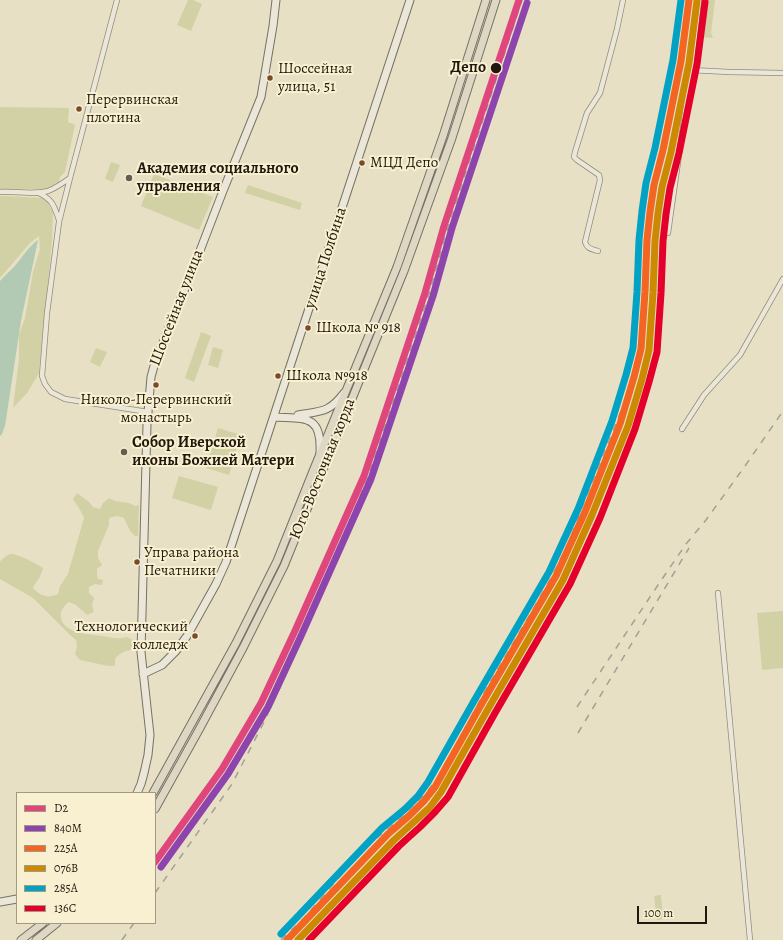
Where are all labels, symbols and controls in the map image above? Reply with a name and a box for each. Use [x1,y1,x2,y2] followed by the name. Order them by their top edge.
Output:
[450,58,486,78] place label: Депо
[278,60,352,95] place label: Шоссейная улица, 51
[489,61,503,75] marker: Депо
[265,73,275,83] marker: Шоссейная улица, 51
[86,91,179,126] place label: Перервинская плотина
[74,104,84,114] marker: Перервинская плотина
[370,154,438,172] place label: МЦД Депо
[357,158,367,168] marker: МЦД Депо
[137,159,298,197] place label: Академия социального управления
[124,173,134,183] marker: Академия социального управления
[301,205,351,311] street label: улица Полбина
[146,247,208,369] street label: Шоссейная улица
[316,319,401,337] place label: Школа № 918
[303,323,313,333] marker: Школа № 918
[286,367,368,385] place label: Школа №918
[273,371,283,381] marker: Школа №918
[151,380,161,390] marker: Николо-Перервинский монастырь
[80,391,232,426] place label: Николо-Перервинский монастырь
[286,396,360,542] street label: Юго-Восточная хорда
[132,433,295,471] place label: Собор Иверской иконы Божией Матери
[119,447,129,457] marker: Собор Иверской иконы Божией Матери
[144,544,239,579] place label: Управа района Печатники
[132,557,142,567] marker: Управа района Печатники
[75,618,188,653] place label: Технологический колледж
[190,631,200,641] marker: Технологический колледж
[16,792,156,924] legend
[54,800,68,816] text: D2
[54,820,82,836] text: 840М
[54,840,78,856] text: 225А
[54,860,78,876] text: 076В
[54,880,78,896] text: 285А
[639,898,709,924] scale bar
[54,900,76,916] text: 136С
[644,905,673,921] text: 100 m

